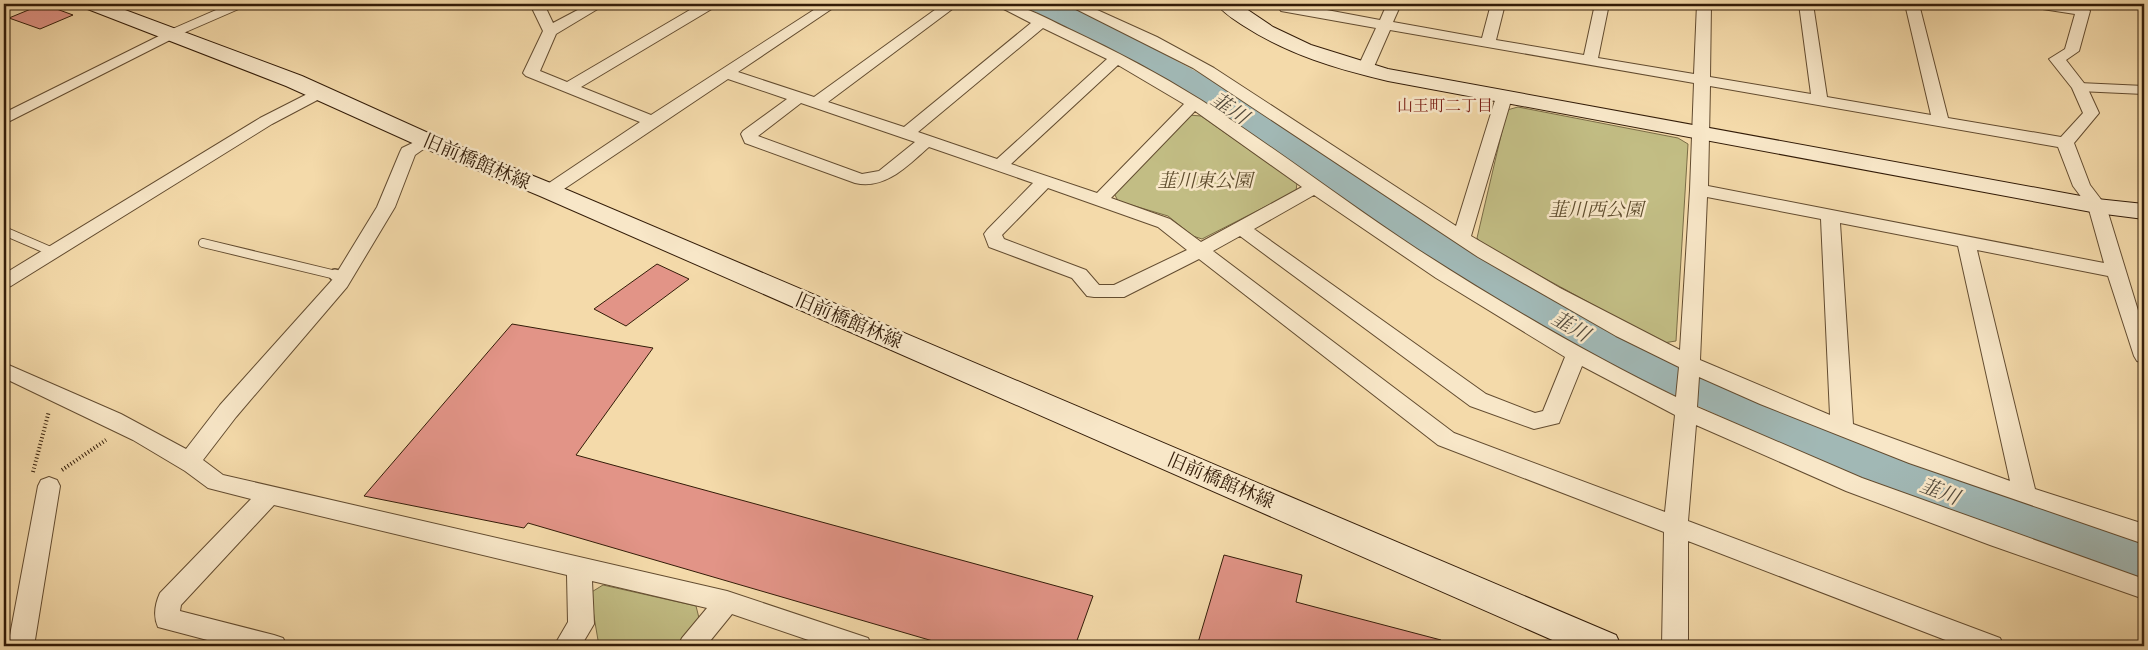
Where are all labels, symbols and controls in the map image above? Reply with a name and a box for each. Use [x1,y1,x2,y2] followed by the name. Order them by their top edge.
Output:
[1206,88,1254,132] water label: 韮川
[1397,96,1493,116] district label: 山王町二丁目
[419,130,533,195] street label: 旧前橋館林線
[1157,170,1255,193] park label: 韮川東公園
[1548,199,1646,222] park label: 韮川西公園
[791,289,905,354] street label: 旧前橋館林線
[1547,306,1596,349] water label: 韮川
[1163,449,1277,514] street label: 旧前橋館林線
[1916,474,1964,512] water label: 韮川

